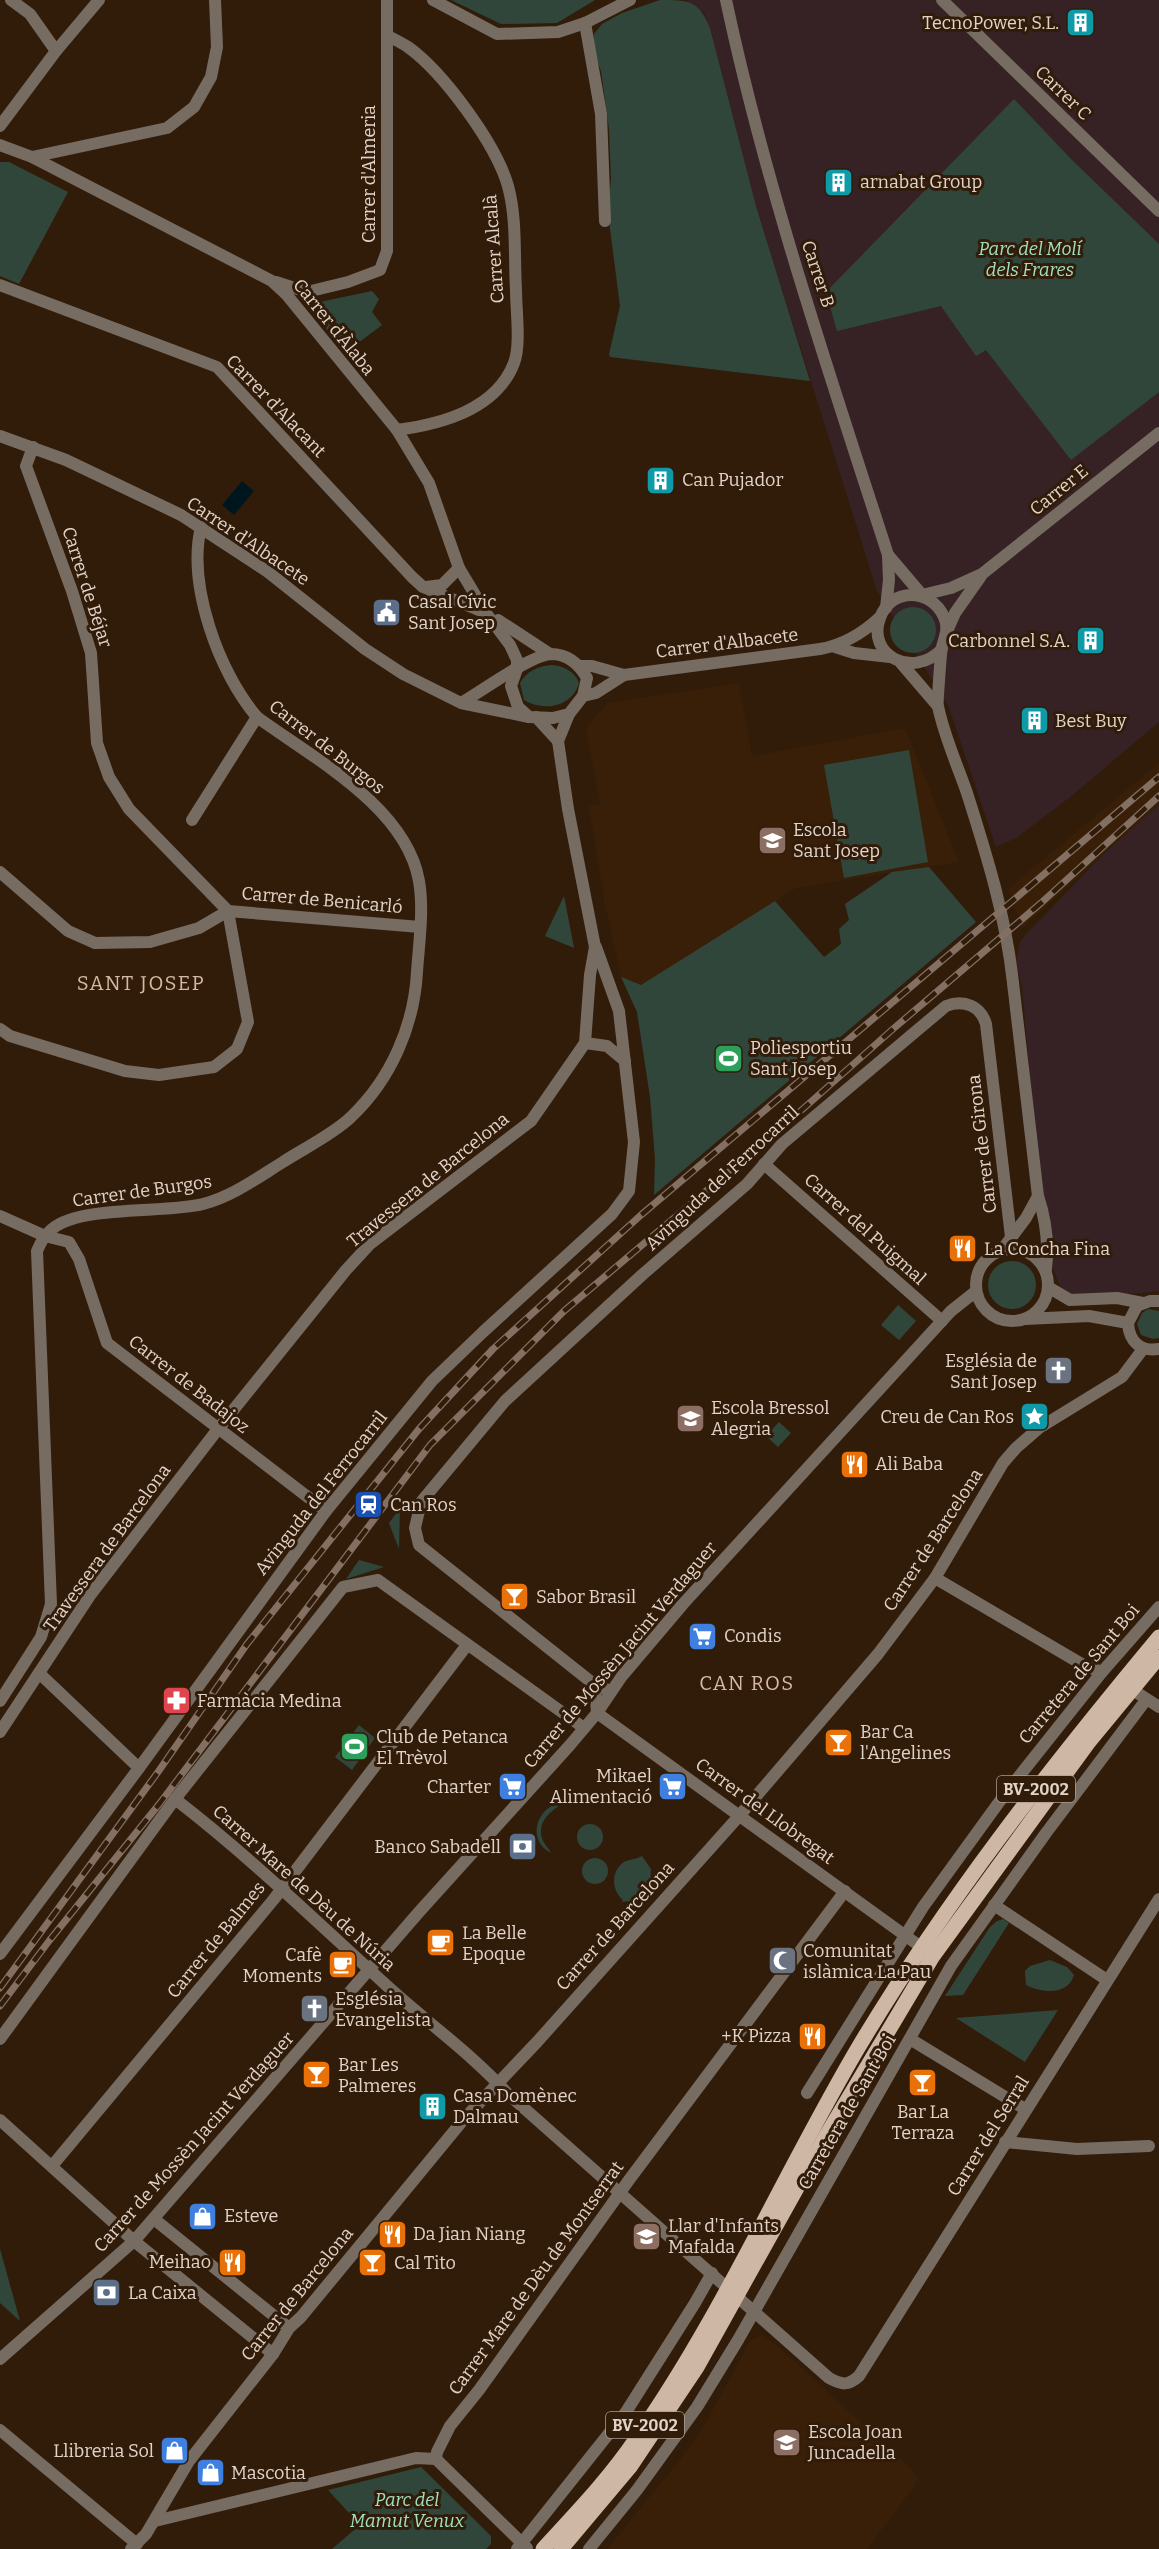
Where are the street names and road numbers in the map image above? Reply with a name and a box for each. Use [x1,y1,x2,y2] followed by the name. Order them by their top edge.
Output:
[1030,61,1096,125] street label: Carrer C
[358,105,380,243] street label: Carrer d'Almeria
[479,194,509,304] street label: Carrer Alcalà
[797,238,839,310] street label: Carrer B
[288,274,380,380] street label: Carrer d'Àlaba
[221,350,331,462] street label: Carrer d'Alacant
[1025,460,1093,520] street label: Carrer E
[182,492,314,590] street label: Carrer d'Albacete
[57,524,117,650] street label: Carrer de Béjar
[655,623,799,663] street label: Carrer d'Albacete
[265,695,389,799] street label: Carrer de Burgos
[240,882,404,918] street label: Carrer de Benicarló
[963,1073,1001,1215] street label: Carrer de Girona
[641,1101,803,1255] street label: Avinguda del Ferrocarril
[343,1108,514,1252] street label: Travessera de Barcelona
[800,1169,930,1289] street label: Carrer del Puigmal
[71,1170,213,1212] street label: Carrer de Burgos
[124,1330,254,1438] street label: Carrer de Badajoz
[250,1407,392,1579] street label: Avinguda del Ferrocarril
[39,1460,175,1636] street label: Travessera de Barcelona
[879,1464,988,1616] street label: Carrer de Barcelona
[519,1537,721,1773] street label: Carrer de Mossèn Jacint Verdaguer
[1014,1599,1144,1749] street label: Carretera de Sant Boi
[691,1753,839,1869] street label: Carrer del Llobregat
[997,1776,1075,1802] road number: BV-2002
[208,1800,400,1976] street label: Carrer Mare de Dèu de Núria
[551,1857,679,1995] street label: Carrer de Barcelona
[162,1877,270,2003] street label: Carrer de Balmes
[89,2027,299,2257] street label: Carrer de Mossèn Jacint Verdaguer
[793,2030,901,2194] street label: Carretera de Sant Boi
[942,2072,1034,2200] street label: Carrer del Serral
[444,2156,629,2399] street label: Carrer Mare de Dèu de Montserrat
[236,2222,358,2365] street label: Carrer de Barcelona
[606,2412,684,2438] road number: BV-2002

